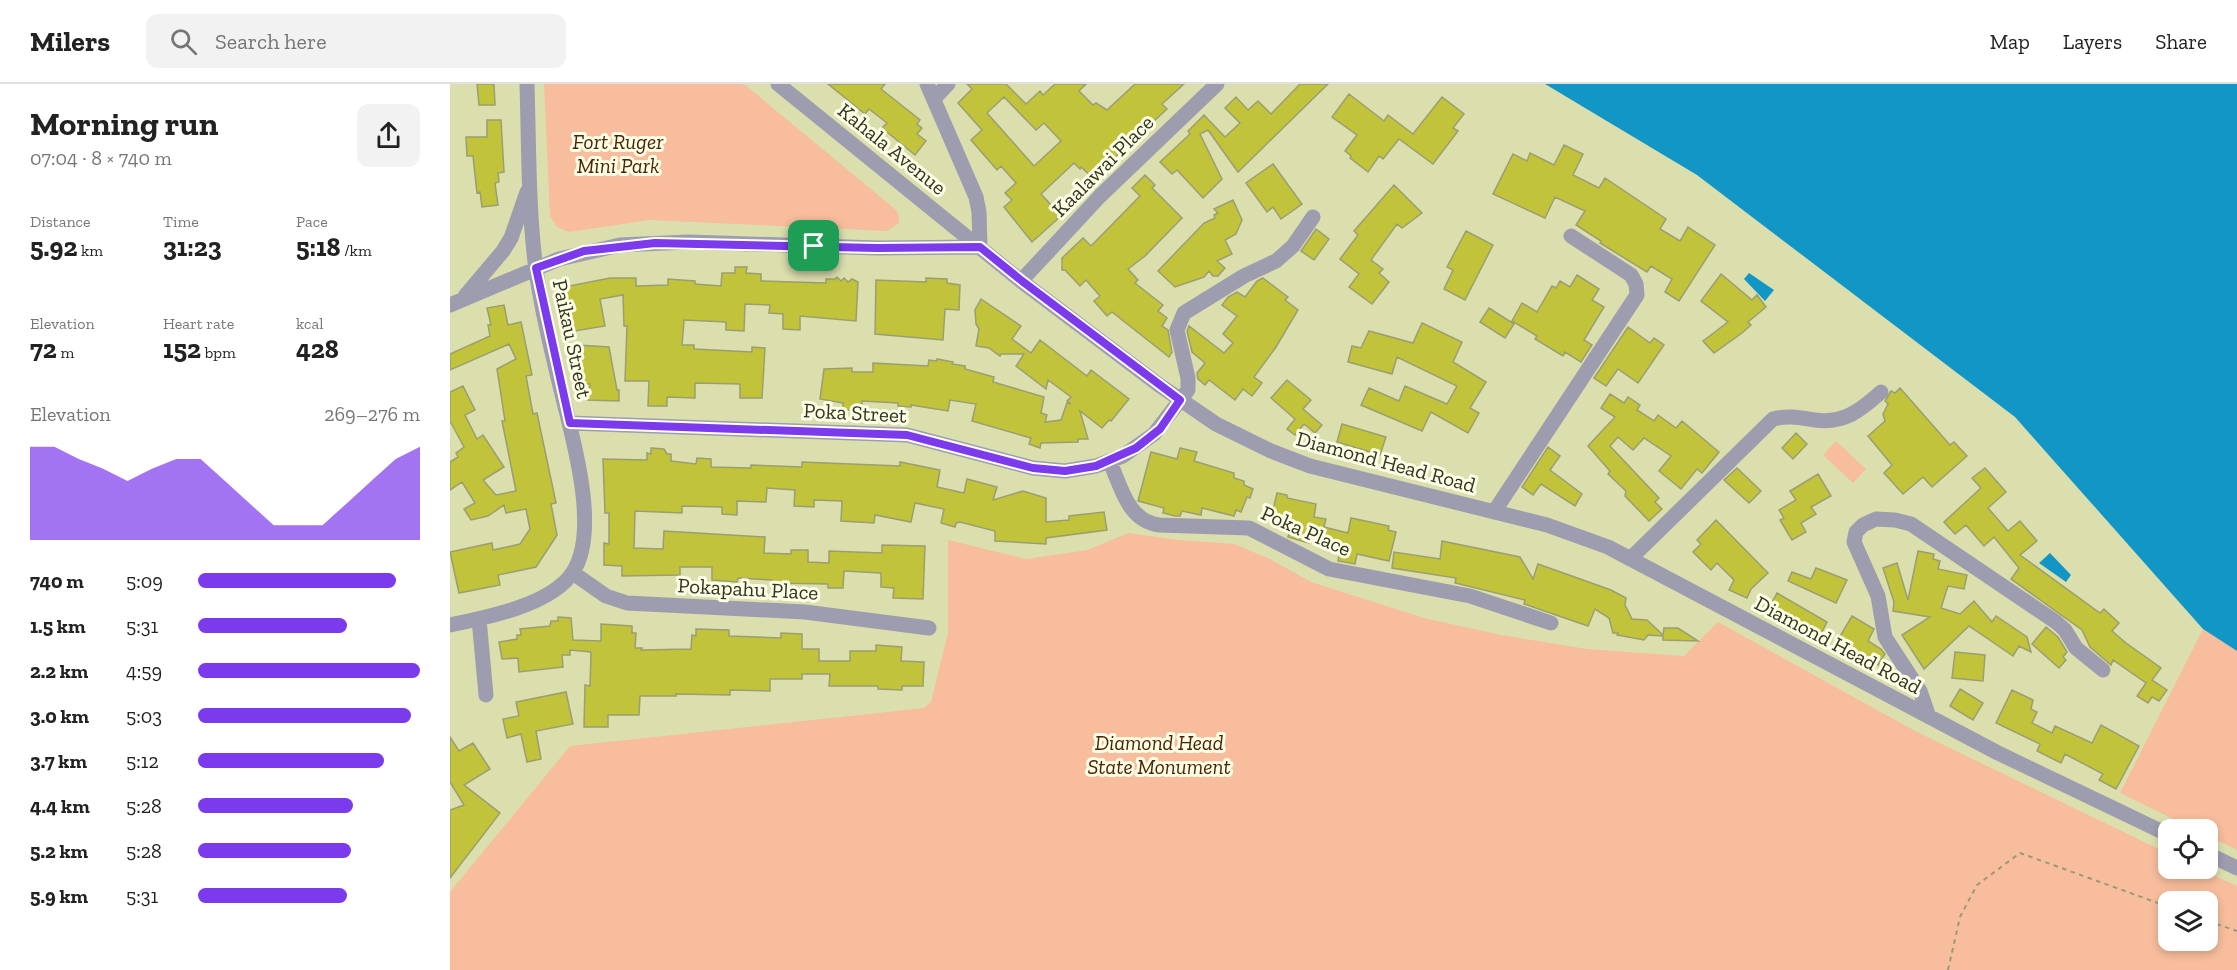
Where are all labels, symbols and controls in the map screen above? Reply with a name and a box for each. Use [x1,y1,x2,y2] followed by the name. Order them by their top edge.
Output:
[146,14,566,68] search box
[30,25,110,58] text: Milers
[167,25,200,58] icon: search
[215,28,327,55] text: Search here
[1990,29,2030,54] text: Map
[2063,29,2122,54] text: Layers
[2155,29,2207,54] text: Share
[833,97,952,200] street label: Kahala Avenue
[30,104,218,143] text: Morning run
[357,104,420,167] button: share
[1047,110,1159,222] street label: Kaalawai Place
[573,129,664,178] park label: Fort Ruger Mini Park
[30,146,172,170] text: 07:04 · 8 × 740 m
[30,212,91,231] text: Distance
[163,212,199,231] text: Time
[296,212,328,231] text: Pace
[788,220,839,271] pin
[797,229,830,262] icon: arrive
[30,231,77,263] text: 5.92
[163,231,222,263] text: 31:23
[296,231,341,263] text: 5:18
[77,241,103,260] text: km
[341,241,372,260] text: /km
[548,277,597,401] street label: Paikau Street
[30,314,95,333] text: Elevation
[163,314,234,333] text: Heart rate
[296,314,323,333] text: kcal
[30,333,57,365] text: 72
[163,333,201,365] text: 152
[296,333,339,365] text: 428
[57,343,74,362] text: m
[201,343,236,362] text: bpm
[803,397,908,428] street label: Poka Street
[30,402,111,426] text: Elevation
[324,402,420,426] text: 269–276 m
[1294,426,1479,498] street label: Diamond Head Road
[1257,500,1355,561] street label: Poka Place
[30,569,84,593] text: 740 m
[126,569,163,593] text: 5:09
[677,572,819,605] street label: Pokapahu Place
[1751,590,1926,699] street label: Diamond Head Road
[30,614,85,638] text: 1.5 km
[126,614,158,638] text: 5:31
[30,659,88,683] text: 2.2 km
[126,659,162,683] text: 4:59
[30,704,89,728] text: 3.0 km
[126,704,162,728] text: 5:03
[1087,730,1231,779] park label: Diamond Head State Monument
[30,749,87,773] text: 3.7 km
[126,749,159,773] text: 5:12
[30,794,90,818] text: 4.4 km
[126,794,162,818] text: 5:28
[2158,819,2218,951] map controls
[2158,819,2218,879] button: locate
[30,839,88,863] text: 5.2 km
[126,839,162,863] text: 5:28
[30,884,88,908] text: 5.9 km
[126,884,158,908] text: 5:31
[2158,891,2218,951] button: layers

